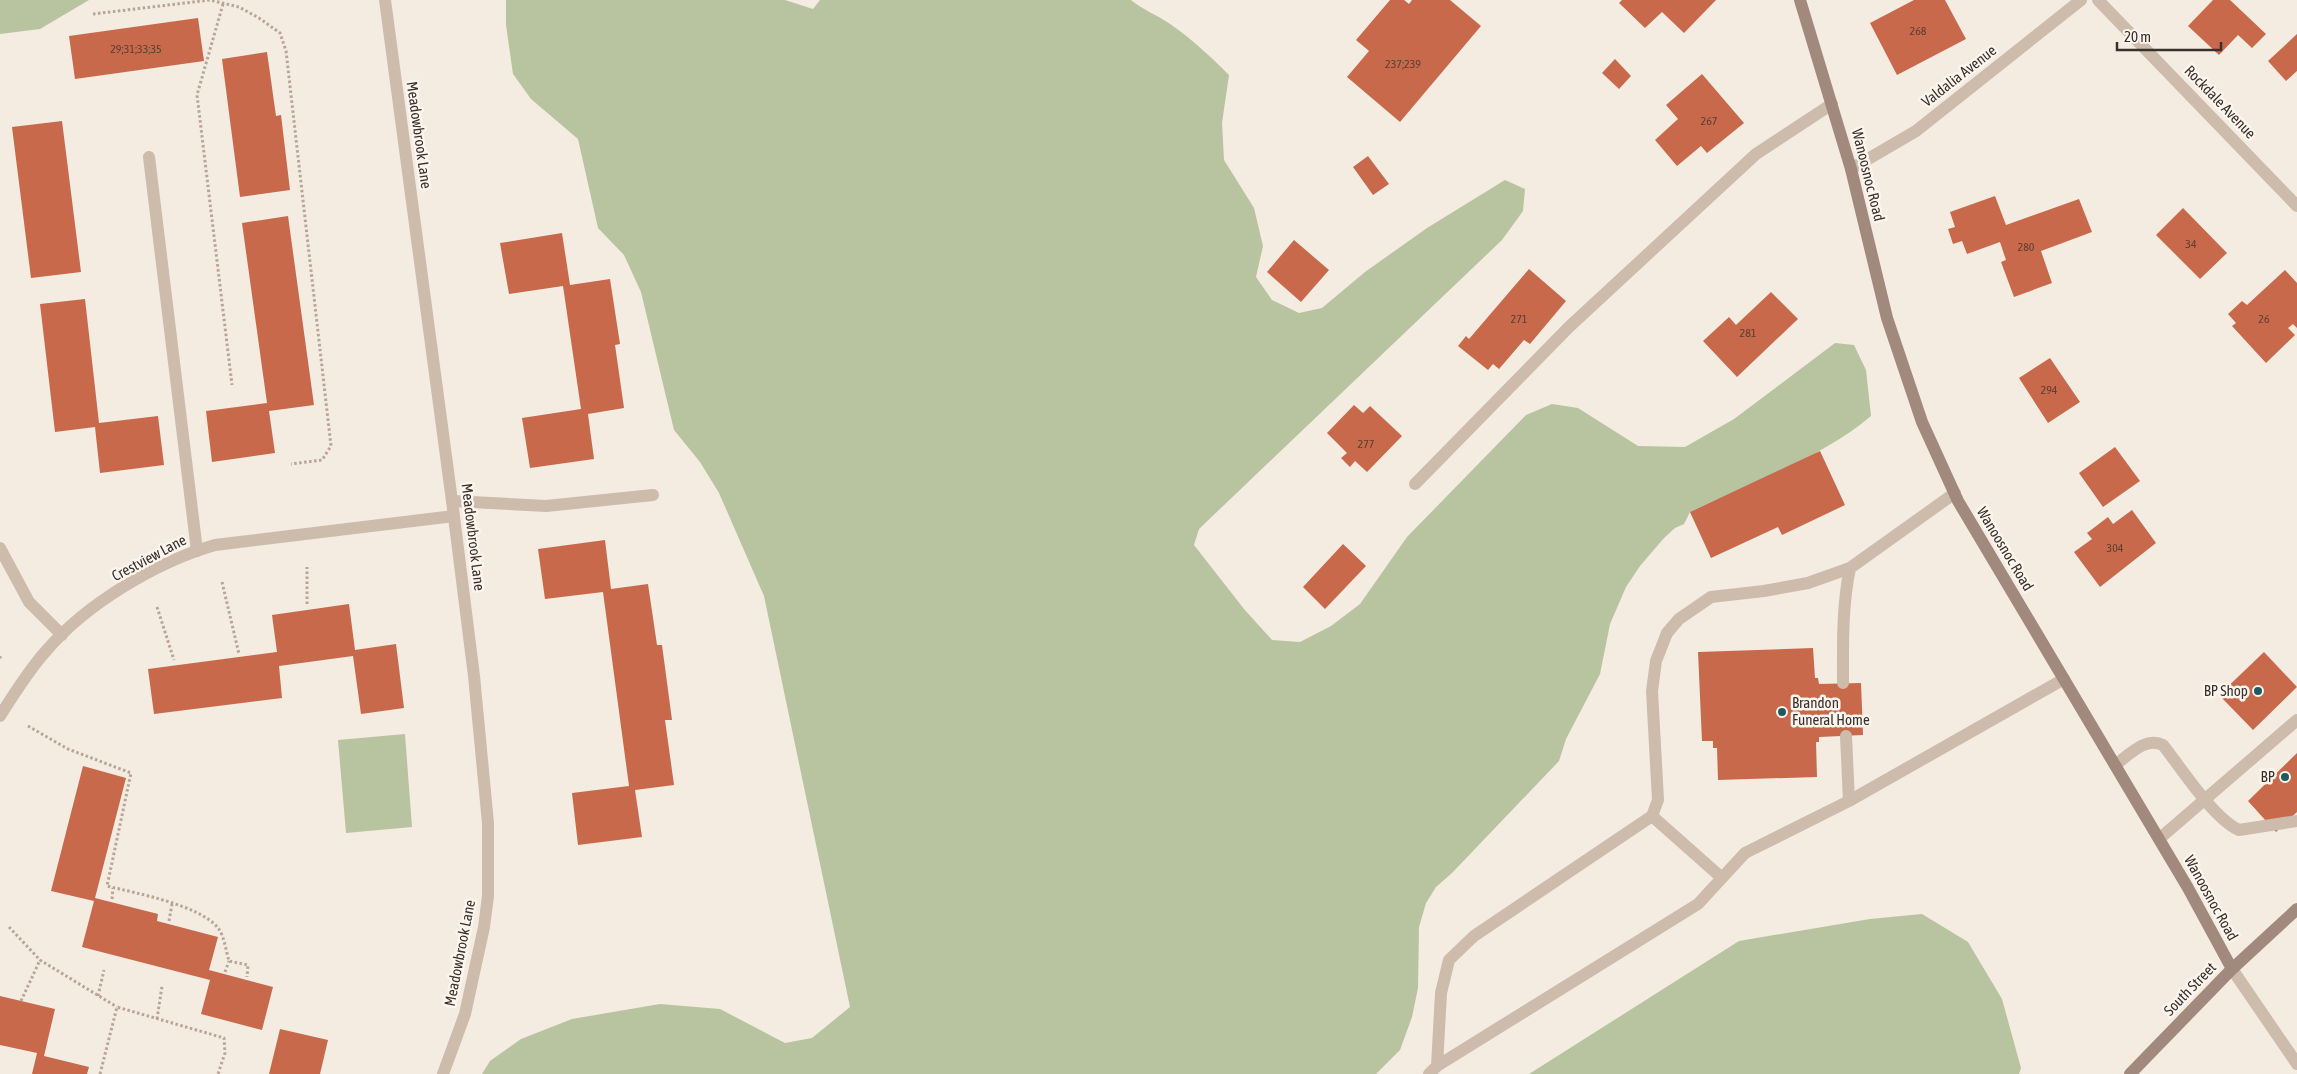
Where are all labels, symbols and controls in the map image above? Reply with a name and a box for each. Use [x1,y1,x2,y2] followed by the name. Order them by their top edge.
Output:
[2117,20,2221,52] scale bar
[1910,24,1927,38] house number: 268
[2124,28,2151,45] text: 20 m
[1918,41,1999,110] street label: Valdalia Avenue
[110,42,162,56] house number: 29;31;33;35
[1385,57,1421,71] house number: 237;239
[2181,62,2259,142] street label: Rockdale Avenue
[404,80,435,190] street label: Meadowbrook Lane
[1701,114,1718,128] house number: 267
[1849,127,1888,223] street label: Wanoosnoc Road
[2185,237,2197,251] house number: 34
[2018,240,2035,254] house number: 280
[1511,312,1528,326] house number: 271
[2258,312,2270,326] house number: 26
[1740,326,1757,340] house number: 281
[2041,383,2058,397] house number: 294
[1358,437,1375,451] house number: 277
[458,482,489,592] street label: Meadowbrook Lane
[1974,504,2037,594] street label: Wanoosnoc Road
[109,531,189,584] street label: Crestview Lane
[2107,541,2124,555] house number: 304
[2204,682,2248,699] place label: BP Shop
[2252,685,2264,697] marker: BP Shop
[1792,694,1870,728] place label: Brandon Funeral Home
[1776,706,1788,718] marker: Brandon Funeral Home
[2261,768,2275,785] place label: BP
[2279,771,2291,783] marker: BP
[2181,852,2242,943] street label: Wanoosnoc Road
[441,898,478,1008] street label: Meadowbrook Lane
[2160,959,2219,1019] street label: South Street

